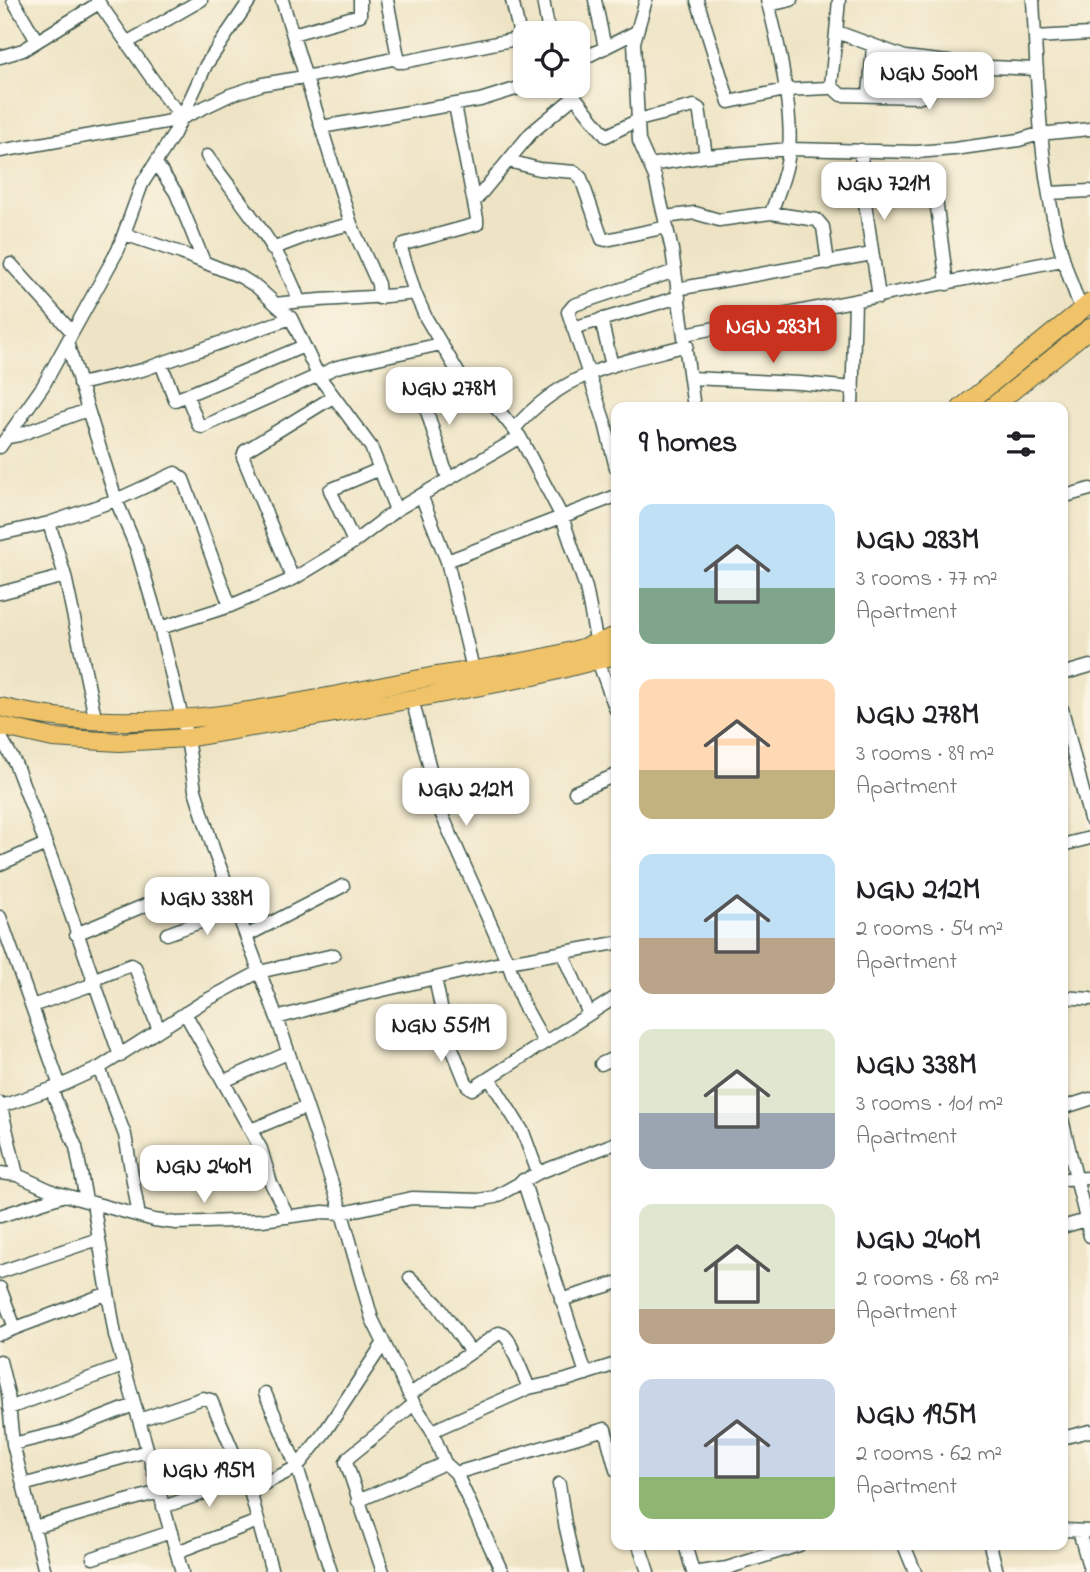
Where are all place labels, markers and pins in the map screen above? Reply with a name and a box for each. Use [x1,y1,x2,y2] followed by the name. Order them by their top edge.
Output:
[857,52,1001,112] pin: NGN 500M
[812,162,956,222] pin: NGN 721M
[701,306,845,365] pin: NGN 283M
[377,368,521,427] pin: NGN 278M
[394,768,538,828] pin: NGN 212M
[135,878,279,937] pin: NGN 338M
[369,1004,513,1064] pin: NGN 551M
[132,1146,276,1205] pin: NGN 240M
[137,1450,281,1509] pin: NGN 195M

